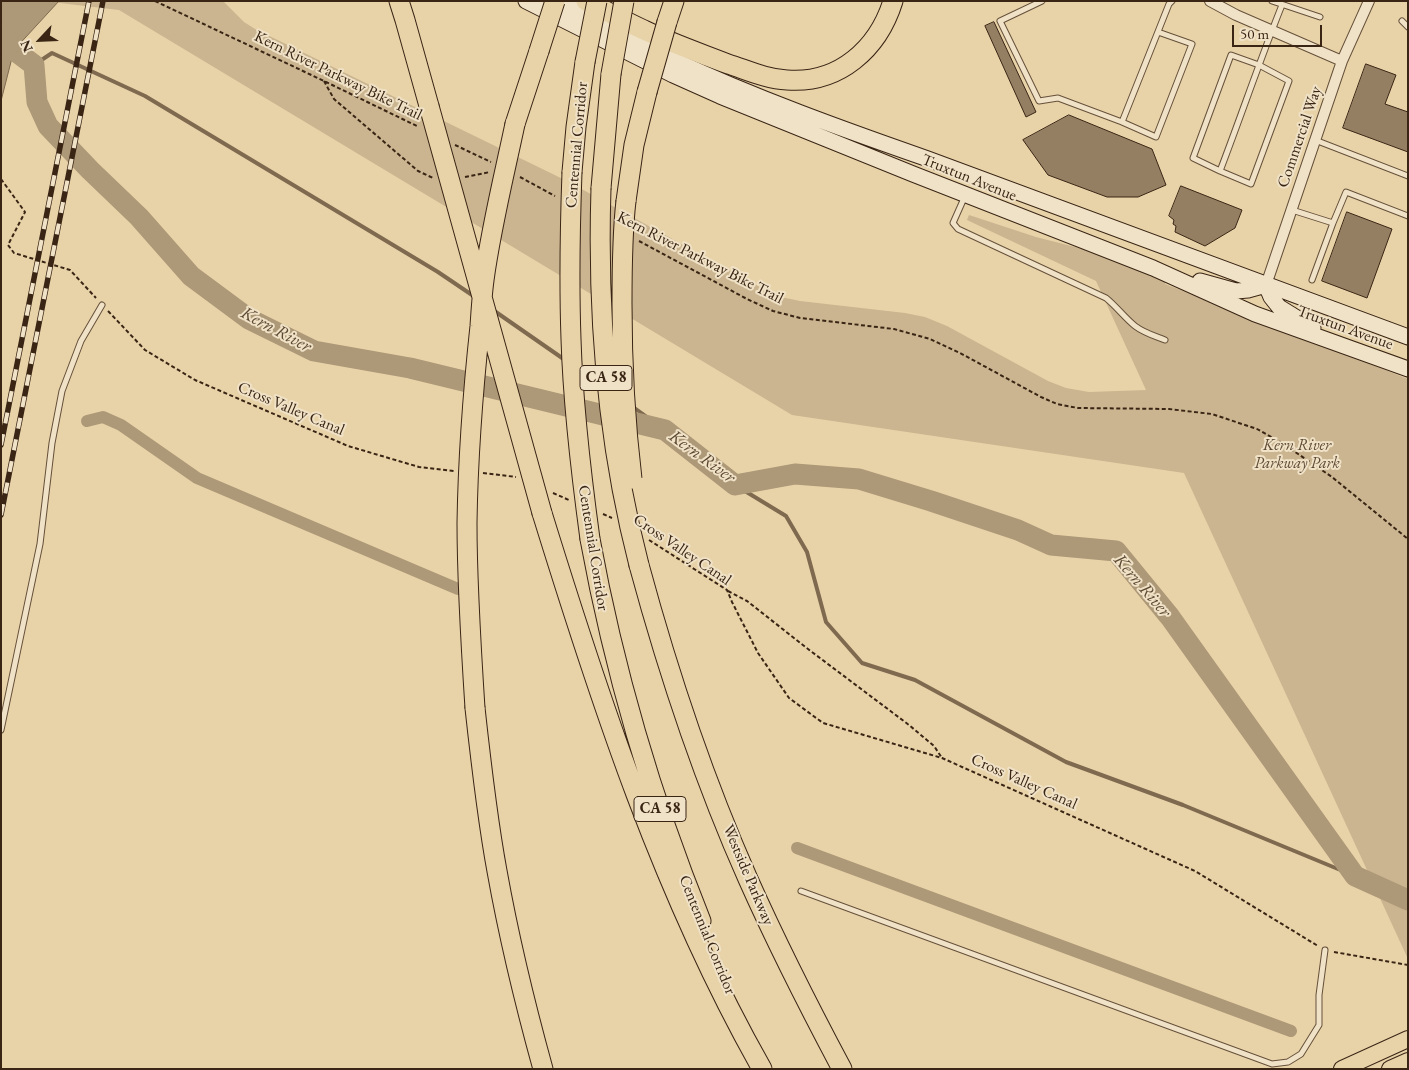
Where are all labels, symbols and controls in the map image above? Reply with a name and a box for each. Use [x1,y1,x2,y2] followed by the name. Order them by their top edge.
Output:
[15,15,65,65] north arrow
[1234,15,1324,47] scale bar
[1240,24,1269,43] text: 50 m
[251,27,425,125] street label: Kern River Parkway Bike Trail
[16,37,37,55] text: N
[562,81,592,209] street label: Centennial Corridor
[1274,84,1326,190] street label: Commercial Way
[919,150,1019,206] street label: Truxtun Avenue
[614,208,786,308] street label: Kern River Parkway Bike Trail
[237,302,315,358] water label: Kern River
[1294,302,1396,354] street label: Truxtun Avenue
[580,366,632,390] road number: CA 58
[235,378,347,440] street label: Cross Valley Canal
[665,426,739,488] water label: Kern River
[1254,436,1340,474] park label: Kern River Parkway Park
[574,484,612,612] street label: Centennial Corridor
[629,510,735,590] street label: Cross Valley Canal
[1109,550,1175,622] water label: Kern River
[968,750,1080,814] street label: Cross Valley Canal
[634,796,686,822] road number: CA 58
[718,822,778,928] street label: Westside Parkway
[674,873,740,997] street label: Centennial Corridor

